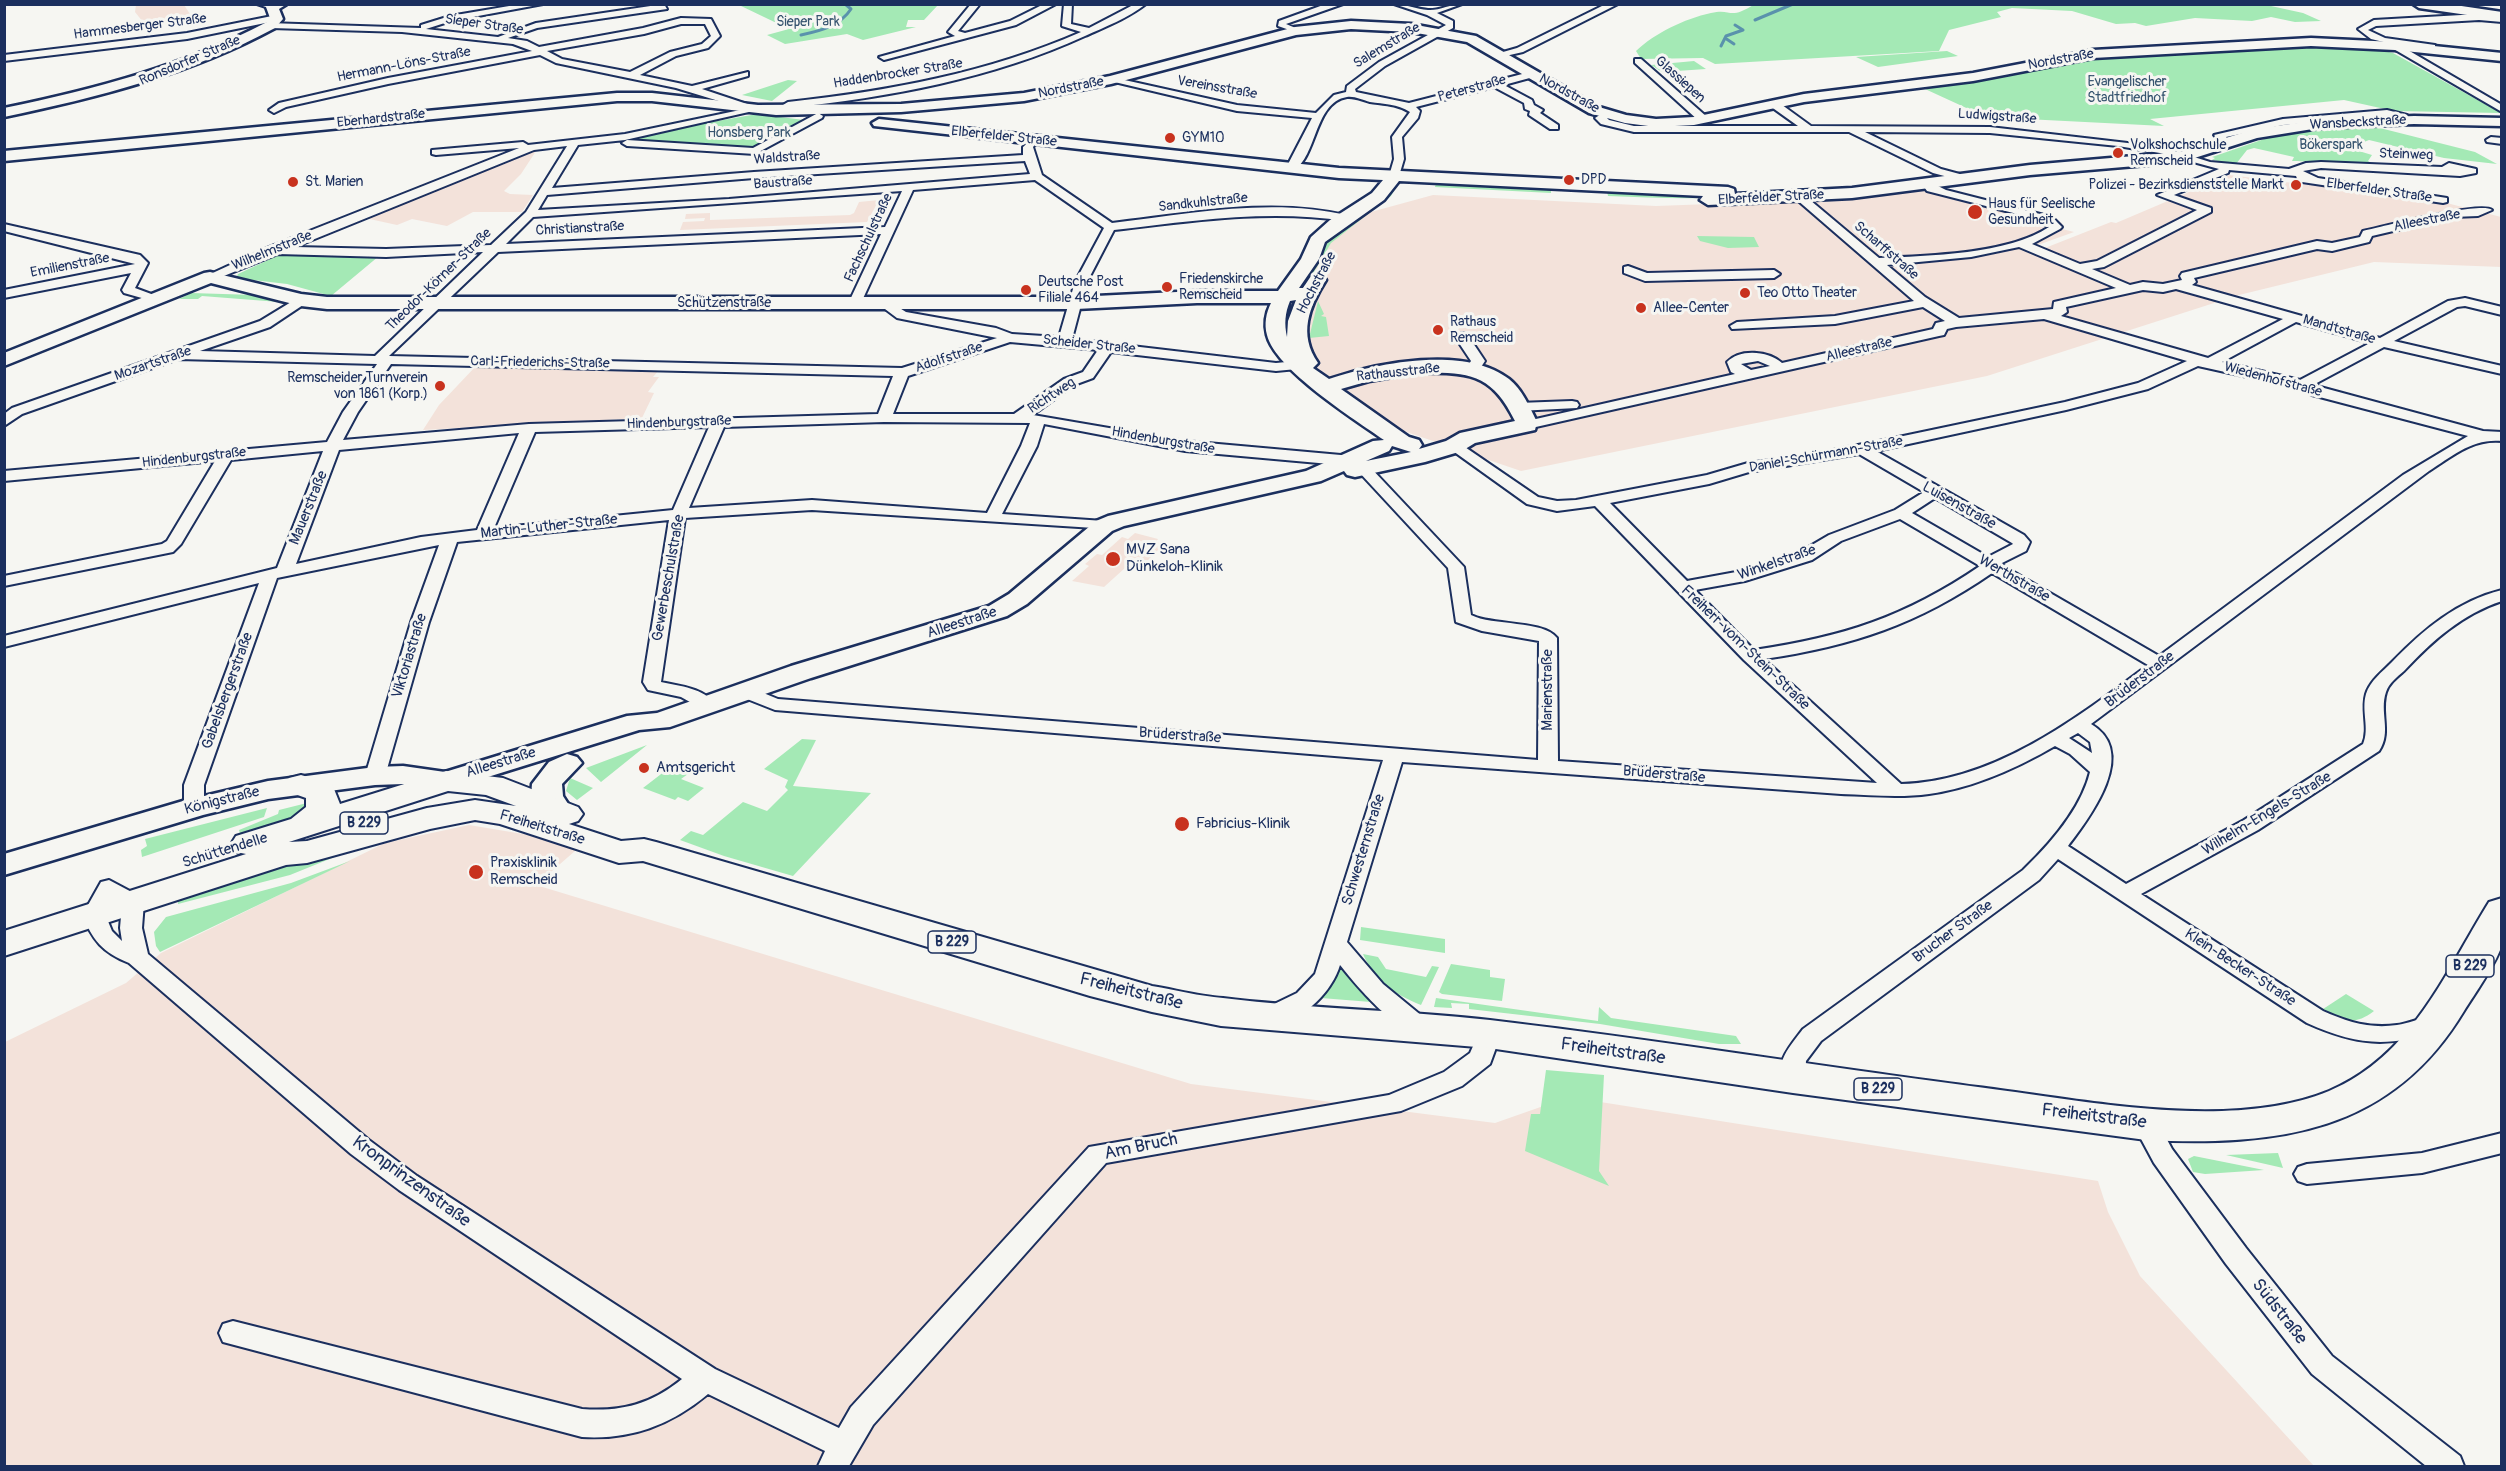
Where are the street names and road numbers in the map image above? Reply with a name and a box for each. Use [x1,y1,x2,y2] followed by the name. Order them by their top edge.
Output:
[72,10,208,44] street label: Hammesberger Straße
[444,11,524,39] street label: Sieper Straße
[1351,20,1423,72] street label: Salemstraße
[137,32,243,90] street label: Ronsdorfer Straße
[336,44,472,86] street label: Hermann-Löns-Straße
[2027,46,2095,74] street label: Nordstraße
[1651,53,1709,107] street label: Glassiepen
[832,55,964,93] street label: Haddenbrocker Straße
[1536,71,1602,117] street label: Nordstraße
[1436,72,1508,106] street label: Peterstraße
[1037,73,1105,103] street label: Nordstraße
[1176,73,1258,103] street label: Vereinsstraße
[336,106,426,132] street label: Eberhardstraße
[1957,106,2037,128] street label: Ludwigstraße
[2309,112,2407,134] street label: Wansbeckstraße
[950,123,1058,151] street label: Elberfelder Straße
[2379,146,2433,164] street label: Steinweg
[753,147,821,169] street label: Waldstraße
[753,173,813,193] street label: Baustraße
[2325,175,2433,207] street label: Elberfelder Straße
[1718,187,1824,209] street label: Elberfelder Straße
[1157,190,1249,216] street label: Sandkuhlstraße
[841,191,897,285] street label: Fachschulstraße
[2392,206,2462,236] street label: Alleestraße
[535,218,625,240] street label: Christianstraße
[1850,218,1922,284] street label: Scharffstraße
[383,225,495,335] street label: Theodor-Körner-Straße
[230,227,314,275] street label: Wilhelmstraße
[1294,249,1340,317] street label: Hochstraße
[29,250,111,282] street label: Emilienstraße
[677,295,771,311] street label: Schützenstraße
[2301,312,2377,348] street label: Mandtstraße
[1042,332,1136,358] street label: Scheider Straße
[1824,334,1894,366] street label: Alleestraße
[913,339,985,377] street label: Adolfstraße
[112,343,194,385] street label: Mozartstraße
[470,353,610,373] street label: Carl-Friederichs-Straße
[2222,359,2324,401] street label: Wiedenhofstraße
[1355,360,1441,386] street label: Rathausstraße
[1025,374,1079,418] street label: Richtweg
[626,413,732,433] street label: Hindenburgstraße
[1110,424,1216,458] street label: Hindenburgstraße
[1748,433,1904,477] street label: Daniel-Schürmann-Straße
[141,444,247,472] street label: Hindenburgstraße
[286,468,332,548] street label: Mauerstraße
[1919,478,1999,534] street label: Luisenstraße
[480,511,618,543] street label: Martin-Luther-Straße
[649,513,689,643] street label: Gewerbeschulstraße
[1735,541,1819,585] street label: Winkelstraße
[1975,551,2053,607] street label: Werthstraße
[1677,582,1813,714] street label: Freiherr-vom-Stein-Straße
[925,603,999,643] street label: Alleestraße
[389,611,431,701] street label: Viktoriastraße
[199,630,257,752] street label: Gabelsbergerstraße
[2102,648,2178,712] street label: Brüderstraße
[1539,649,1557,731] street label: Marienstraße
[1138,724,1222,748] street label: Brüderstraße
[464,744,538,782] street label: Alleestraße
[1622,762,1706,788] street label: Brüderstraße
[2199,768,2335,860] street label: Wilhelm-Engels-Straße
[183,783,261,819] street label: Königstraße
[1339,792,1389,908] street label: Schwesternstraße
[497,807,587,849] street label: Freiheitstraße
[340,812,388,834] road number: B 229
[180,829,270,873] street label: Schüttendelle
[1909,897,1997,967] street label: Brucher Straße
[2181,925,2299,1011] street label: Klein-Becker-Straße
[928,931,976,953] road number: B 229
[2446,955,2494,977] road number: B 229
[1077,969,1185,1015] street label: Freiheitstraße
[1559,1034,1667,1070] street label: Freiheitstraße
[1854,1078,1902,1100] road number: B 229
[2040,1100,2148,1134] street label: Freiheitstraße
[1102,1129,1180,1165] street label: Am Bruch
[348,1132,474,1232] street label: Kronprinzenstraße
[2247,1275,2311,1349] street label: Südstraße

